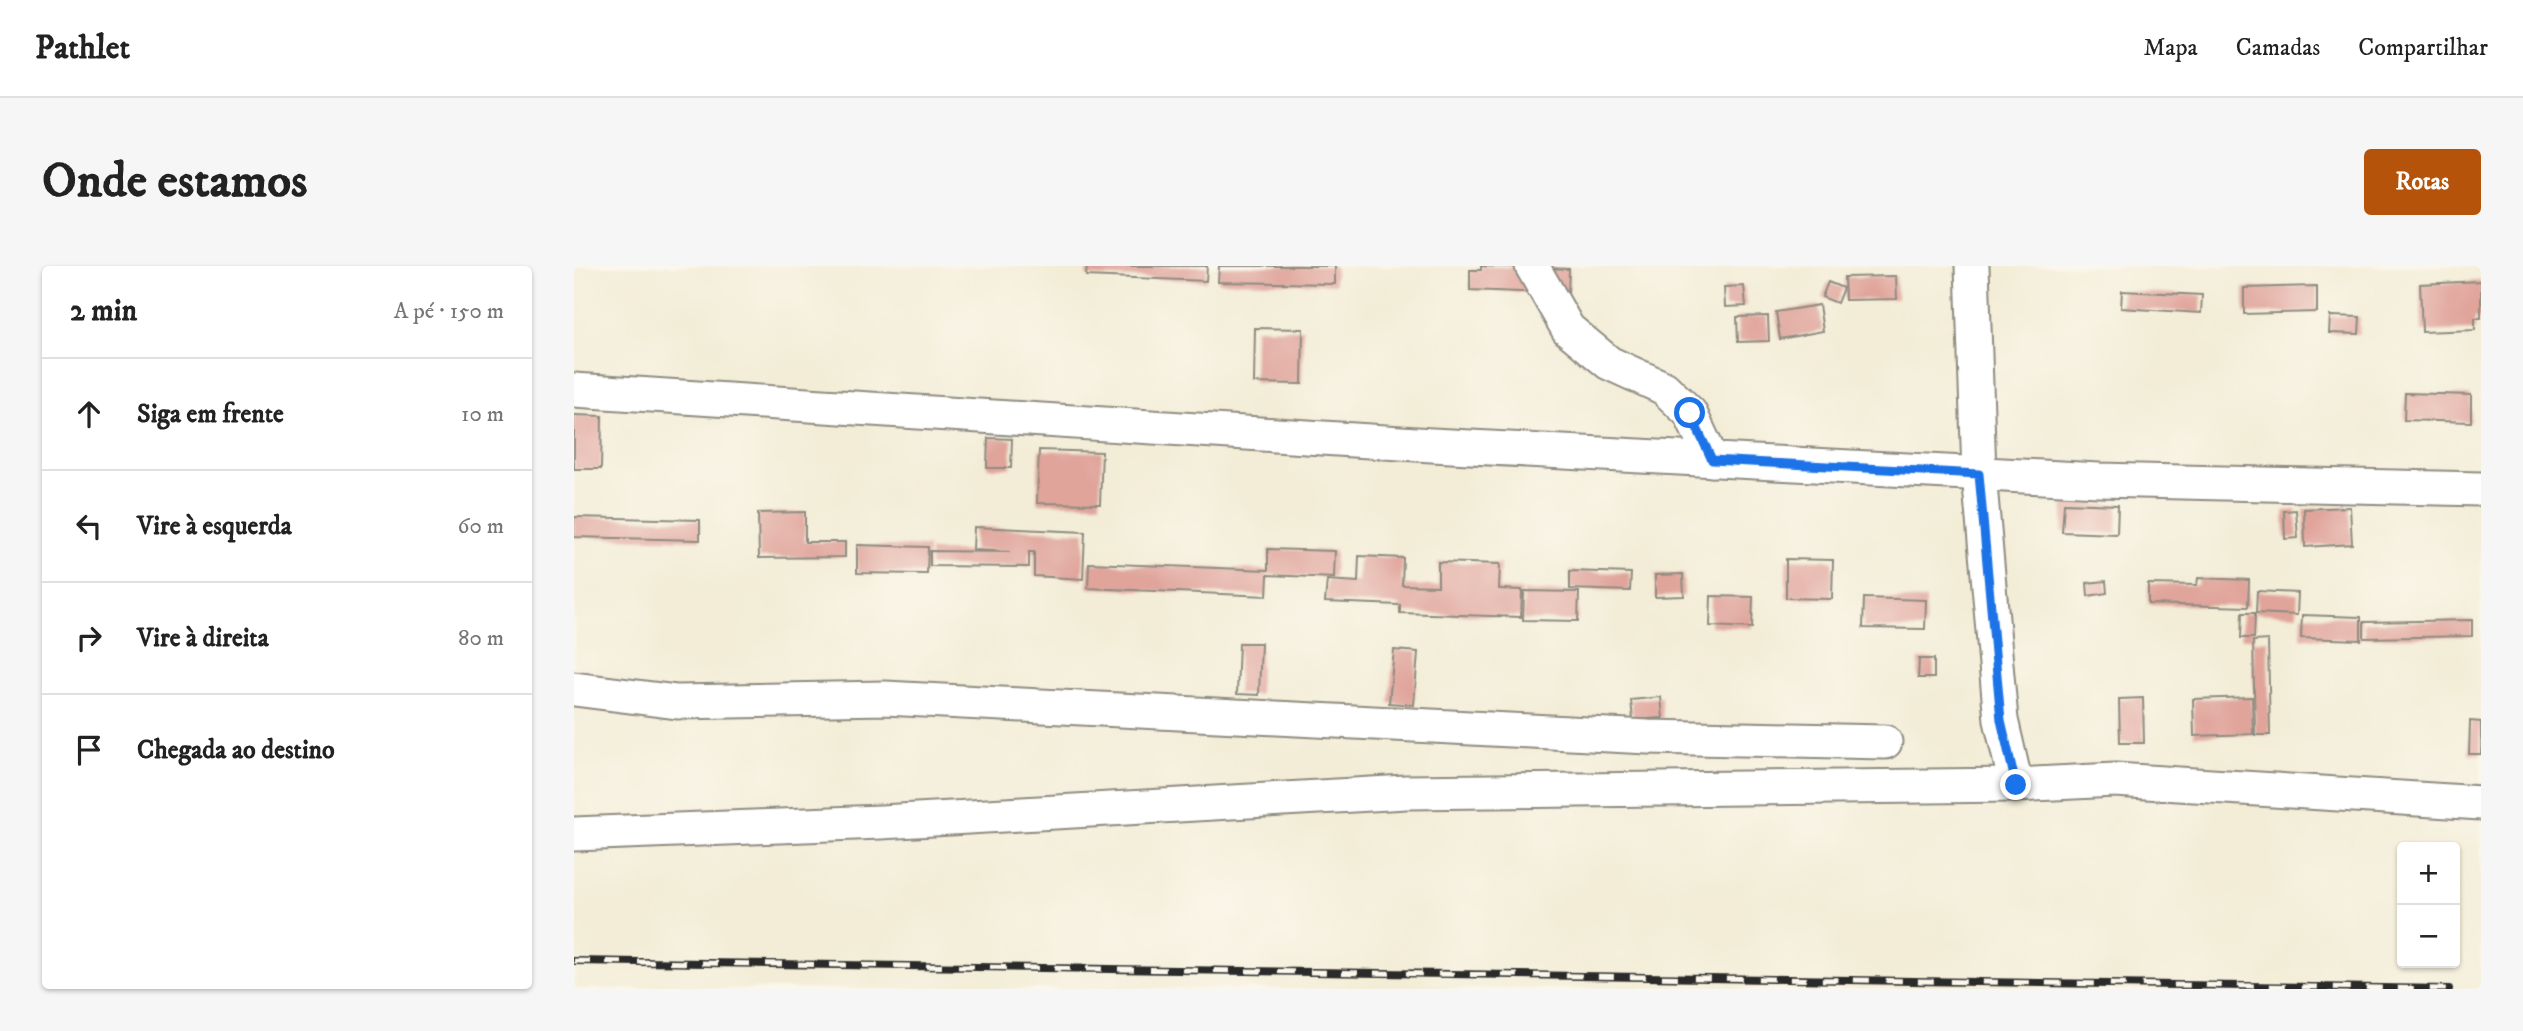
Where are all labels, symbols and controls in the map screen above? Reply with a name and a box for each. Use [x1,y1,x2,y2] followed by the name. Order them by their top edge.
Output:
[35,28,130,69] text: Pathlet
[2143,33,2198,63] text: Mapa
[2236,33,2320,63] text: Camadas
[2358,33,2488,63] text: Compartilhar
[2364,149,2481,215] button: Rotas
[42,151,307,213] text: Onde estamos
[70,293,137,330] text: 2 min
[394,297,504,326] text: A pé · 150 m
[70,395,108,433] icon: ahead
[1674,397,1705,428] route start
[137,398,284,431] text: Siga em frente
[461,400,504,429] text: 10 m
[70,507,108,545] icon: left
[137,510,292,543] text: Vire à esquerda
[457,512,504,541] text: 60 m
[70,619,108,657] icon: right
[137,622,269,655] text: Vire à direita
[458,624,504,653] text: 80 m
[70,731,108,769] icon: arrive
[137,734,335,767] text: Chegada ao destino
[2000,769,2031,800] route end
[2397,842,2460,968] map controls
[2397,842,2460,905] button: +
[2397,905,2460,968] button: −

